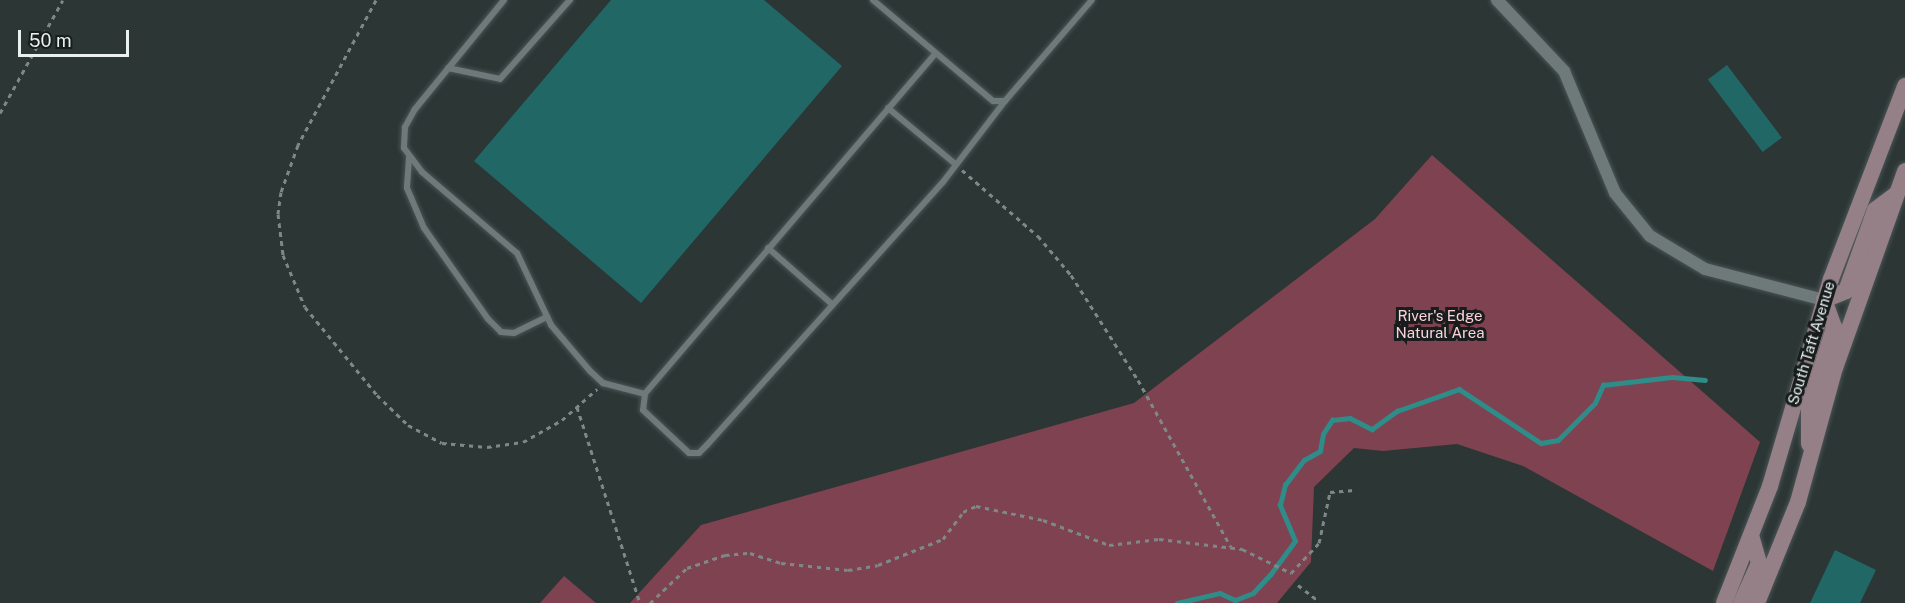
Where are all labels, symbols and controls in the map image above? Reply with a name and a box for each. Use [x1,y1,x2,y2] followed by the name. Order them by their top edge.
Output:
[21,18,132,56] scale bar
[29,30,72,51] text: 50 m
[1784,279,1838,407] street label: South Taft Avenue
[1396,306,1484,341] park label: River's Edge Natural Area

